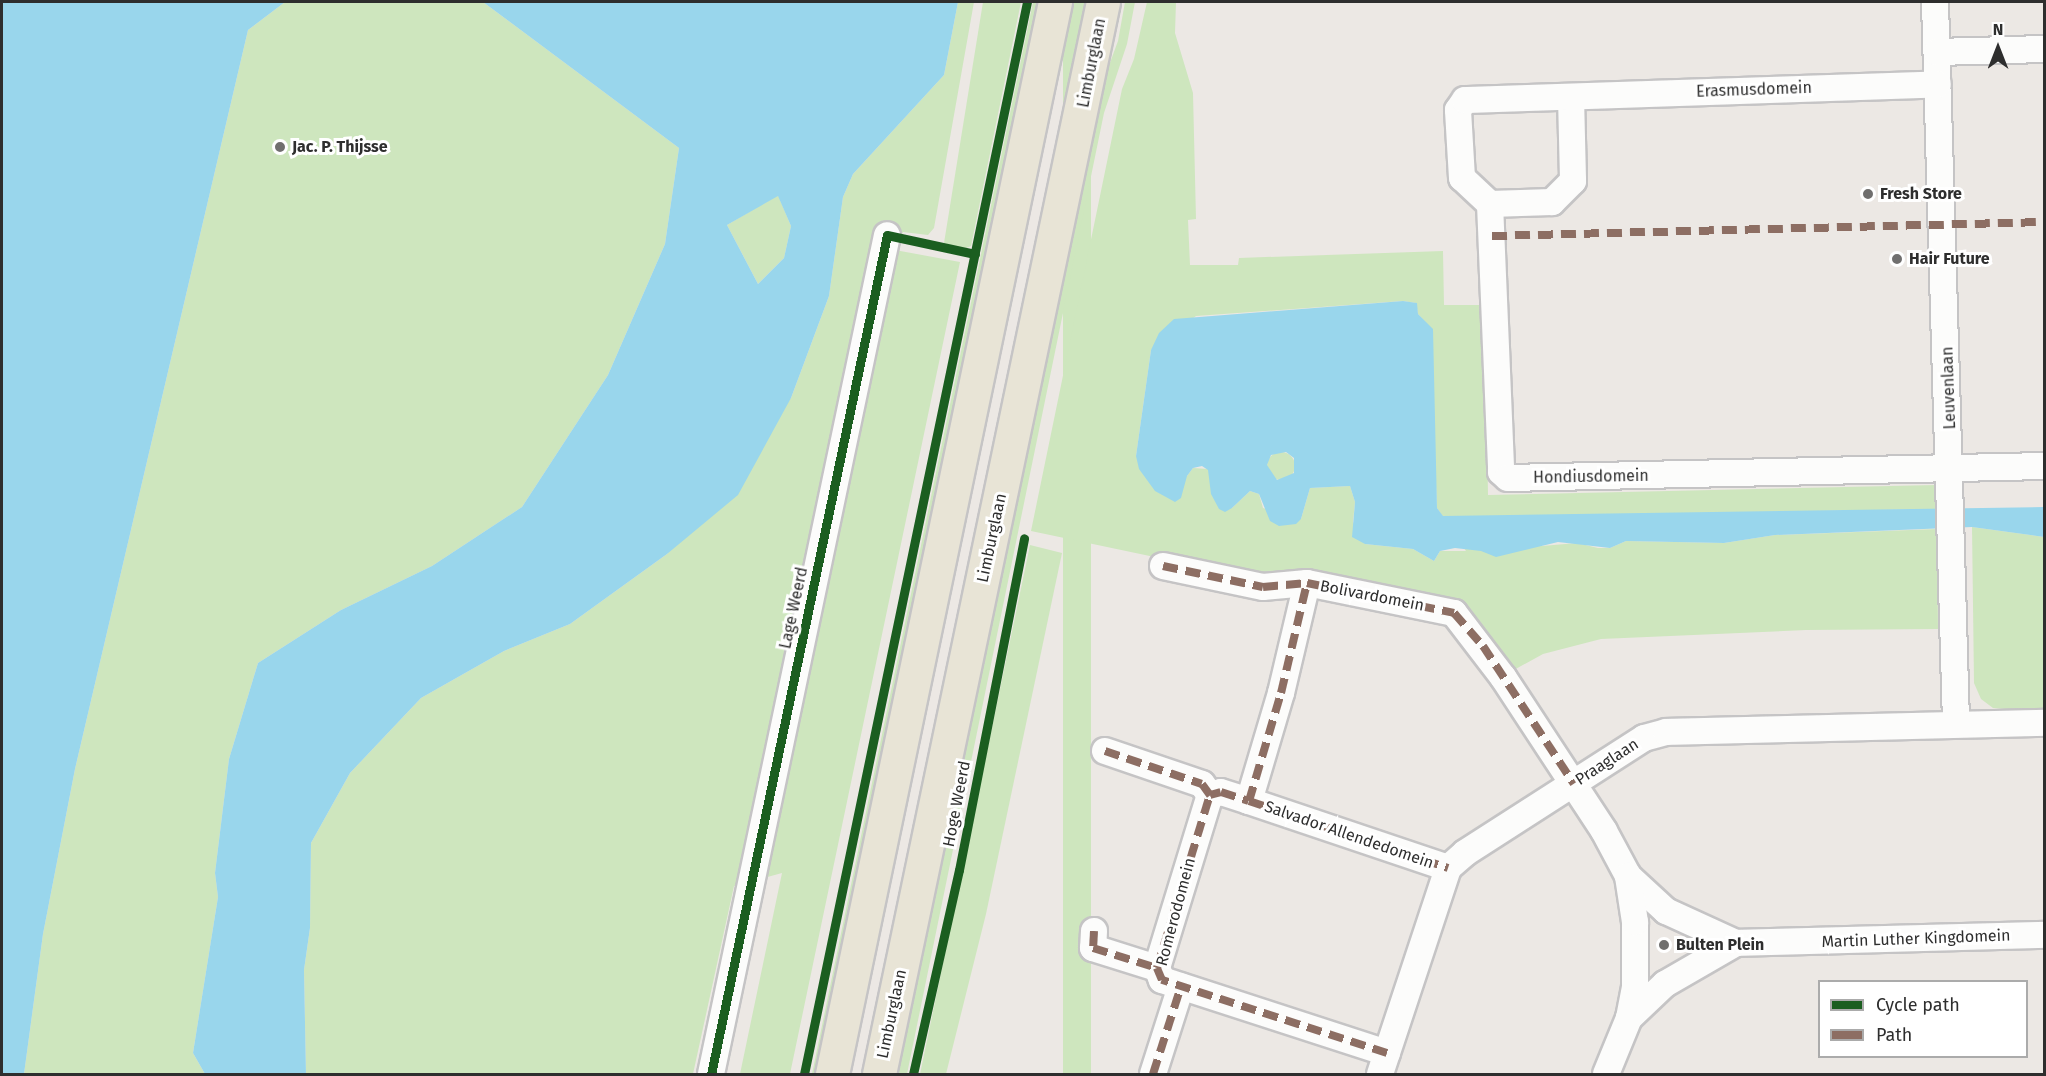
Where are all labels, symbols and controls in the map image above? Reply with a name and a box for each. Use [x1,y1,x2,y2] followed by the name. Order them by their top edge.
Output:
[1074,17,1110,109] street label: Limburglaan
[1968,18,2028,78] north arrow
[1993,20,2003,39] text: N
[1696,78,1812,102] street label: Erasmusdomein
[292,137,388,157] place label: Jac. P. Thijsse
[273,140,287,154] marker: Jac. P. Thijsse
[1880,184,1962,204] place label: Fresh Store
[1861,187,1875,201] marker: Fresh Store
[1909,249,1990,269] place label: Hair Future
[1890,252,1904,266] marker: Hair Future
[1938,346,1960,430] street label: Leuvenlaan
[1533,466,1649,488] street label: Hondiusdomein
[973,492,1011,584] street label: Limburglaan
[776,565,812,651] street label: Lage Weerd
[1318,577,1426,615] street label: Bolivardomein
[1572,735,1642,789] street label: Praaglaan
[939,759,975,849] street label: Hoge Weerd
[1262,797,1436,873] street label: Salvador Allendedomein
[1152,856,1200,968] street label: Romerodomein
[1821,926,2011,952] street label: Martin Luther Kingdomein
[1676,935,1764,955] place label: Bulten Plein
[1657,938,1671,952] marker: Bulten Plein
[873,968,911,1060] street label: Limburglaan
[1818,980,2028,1058] legend
[1876,994,1960,1016] text: Cycle path
[1876,1024,1912,1046] text: Path

